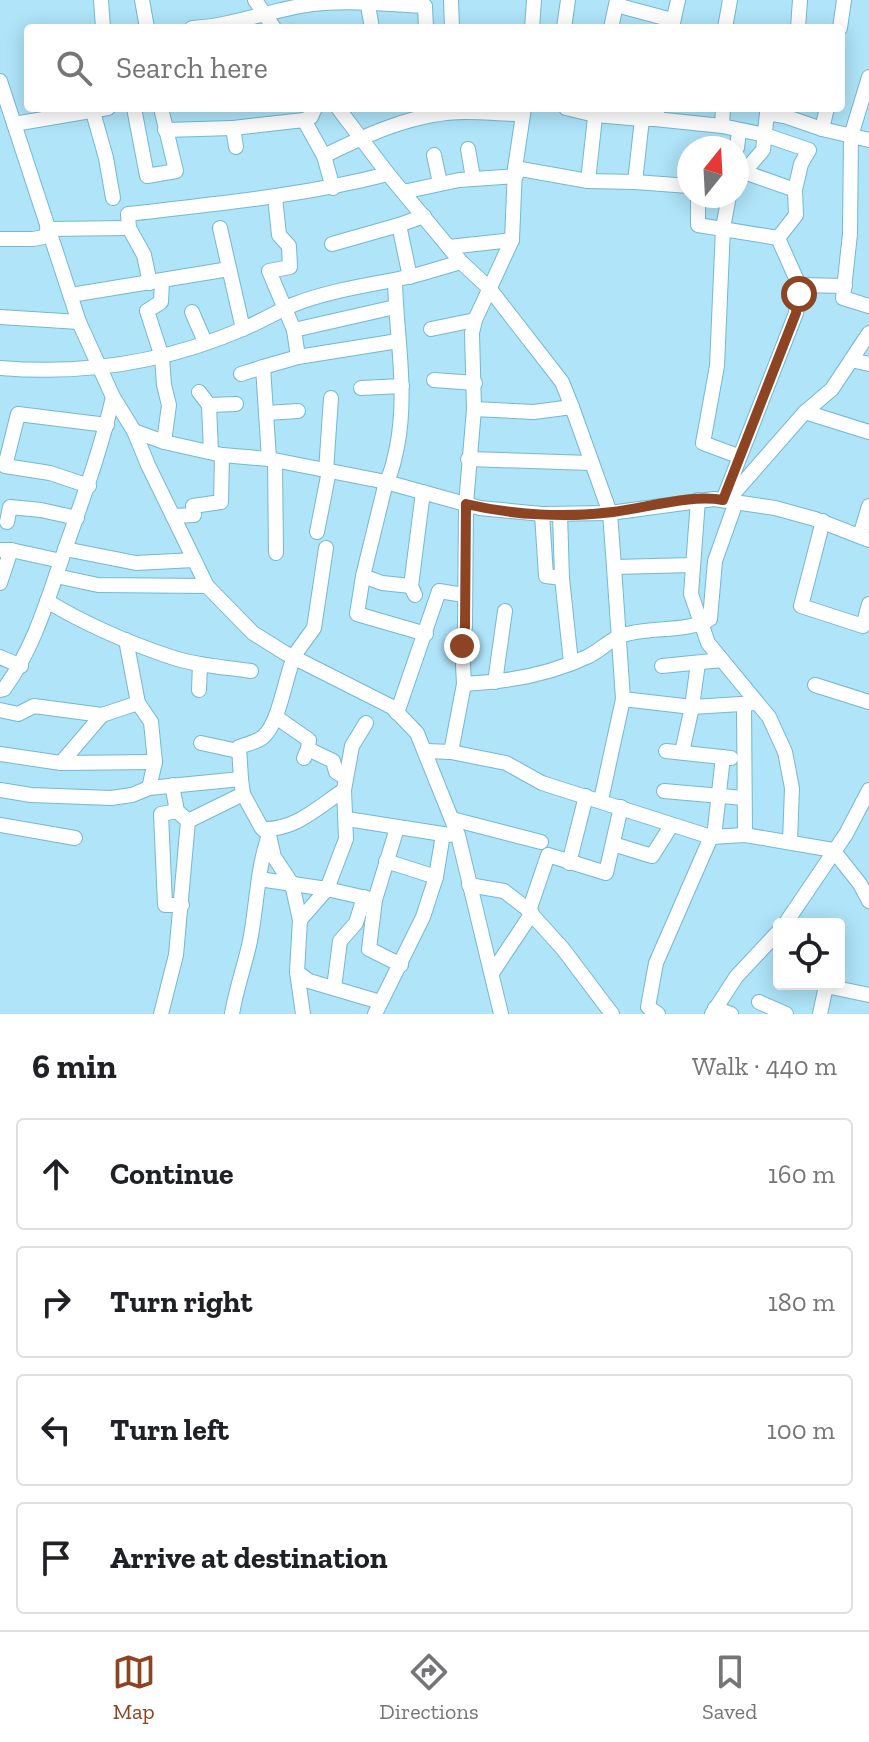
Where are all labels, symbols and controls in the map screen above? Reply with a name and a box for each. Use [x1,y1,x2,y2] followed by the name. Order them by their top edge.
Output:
[24,24,845,112] search box
[52,46,96,90] icon: search
[116,50,268,86] text: Search here
[677,136,749,208] north arrow
[781,276,817,312] route start
[444,628,480,664] route end
[773,918,845,990] map controls
[773,918,845,990] button: locate
[32,1046,117,1087] text: 6 min
[692,1050,837,1082] text: Walk · 440 m
[34,1152,78,1196] icon: ahead
[110,1156,234,1192] text: Continue
[768,1158,835,1190] text: 160 m
[34,1280,78,1324] icon: right
[110,1284,252,1320] text: Turn right
[768,1286,835,1318] text: 180 m
[34,1408,78,1452] icon: left
[110,1412,229,1448] text: Turn left
[767,1414,835,1446] text: 100 m
[34,1536,78,1580] icon: arrive
[110,1540,387,1576] text: Arrive at destination
[112,1650,156,1725] tab: Map
[379,1650,479,1725] tab: Directions
[702,1650,757,1725] tab: Saved

